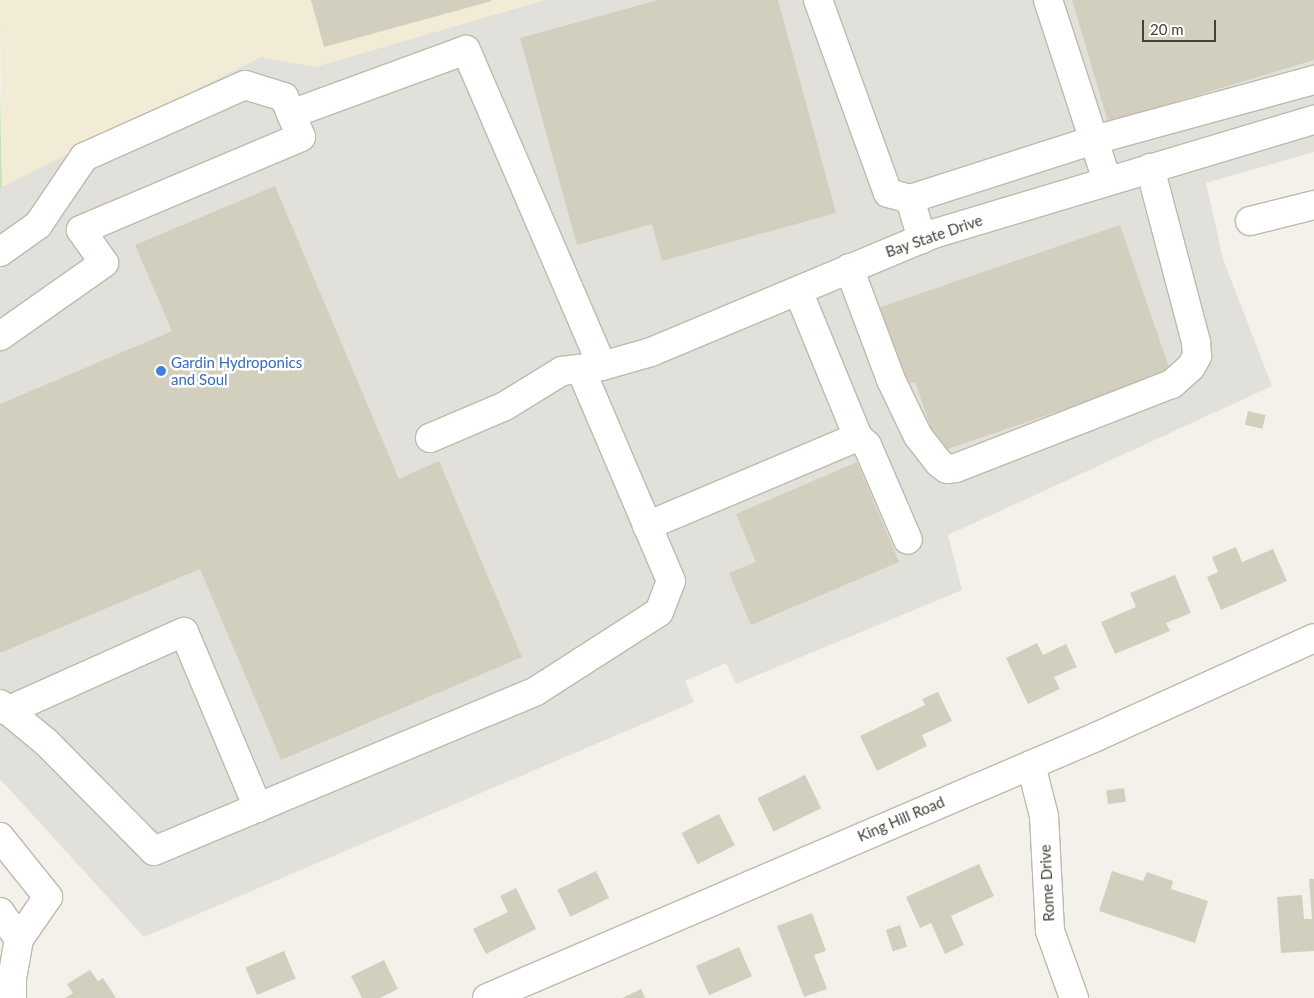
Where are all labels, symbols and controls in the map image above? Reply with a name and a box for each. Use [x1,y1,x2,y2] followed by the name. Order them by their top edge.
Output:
[1144,10,1218,42] scale bar
[1150,20,1184,38] text: 20 m
[883,211,985,261] street label: Bay State Drive
[171,353,302,388] place label: Gardin Hydroponics and Soul
[155,365,167,377] marker: Gardin Hydroponics and Soul
[855,793,947,845] street label: King Hill Road
[1036,844,1058,922] street label: Rome Drive

